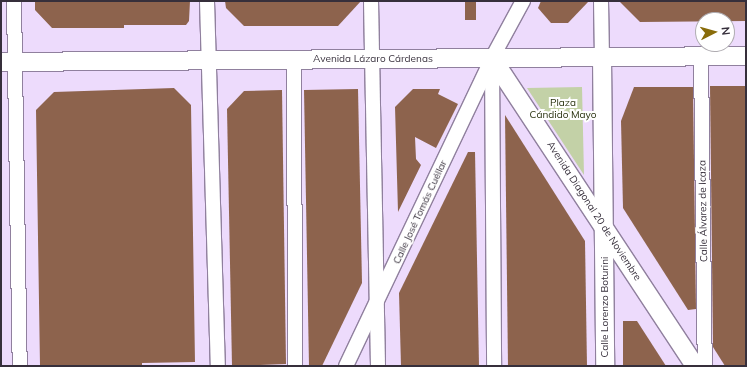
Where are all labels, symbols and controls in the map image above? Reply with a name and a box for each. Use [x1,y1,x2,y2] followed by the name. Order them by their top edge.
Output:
[695,12,735,52] north arrow
[719,26,733,36] text: N
[313,53,433,65] street label: Avenida Lázaro Cárdenas
[530,96,596,120] park label: Plaza Cándido Mayo
[544,139,644,283] street label: Avenida Diagonal 20 de Noviembre
[391,158,449,266] street label: Calle José Tomás Cuéllar
[696,160,710,262] street label: Calle Álvarez de Icaza
[599,257,611,357] street label: Calle Lorenzo Boturini

